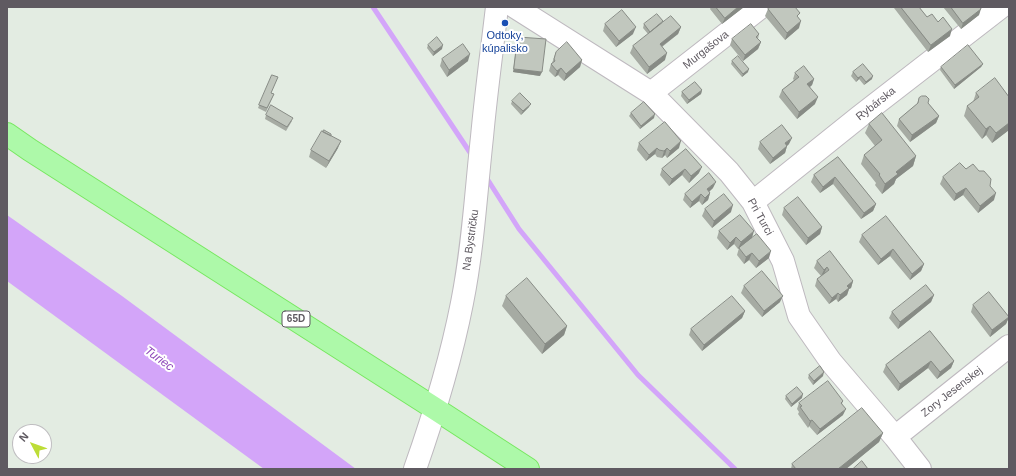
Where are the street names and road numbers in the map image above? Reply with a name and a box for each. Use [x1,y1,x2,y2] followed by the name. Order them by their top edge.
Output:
[680,28,732,72] street label: Murgašova
[854,84,898,124] street label: Rybárska
[744,196,776,238] street label: Pri Turci
[460,209,482,271] street label: Na Bystričku
[282,311,310,327] road number: 65D
[919,364,985,420] street label: Zory Jesenskej

